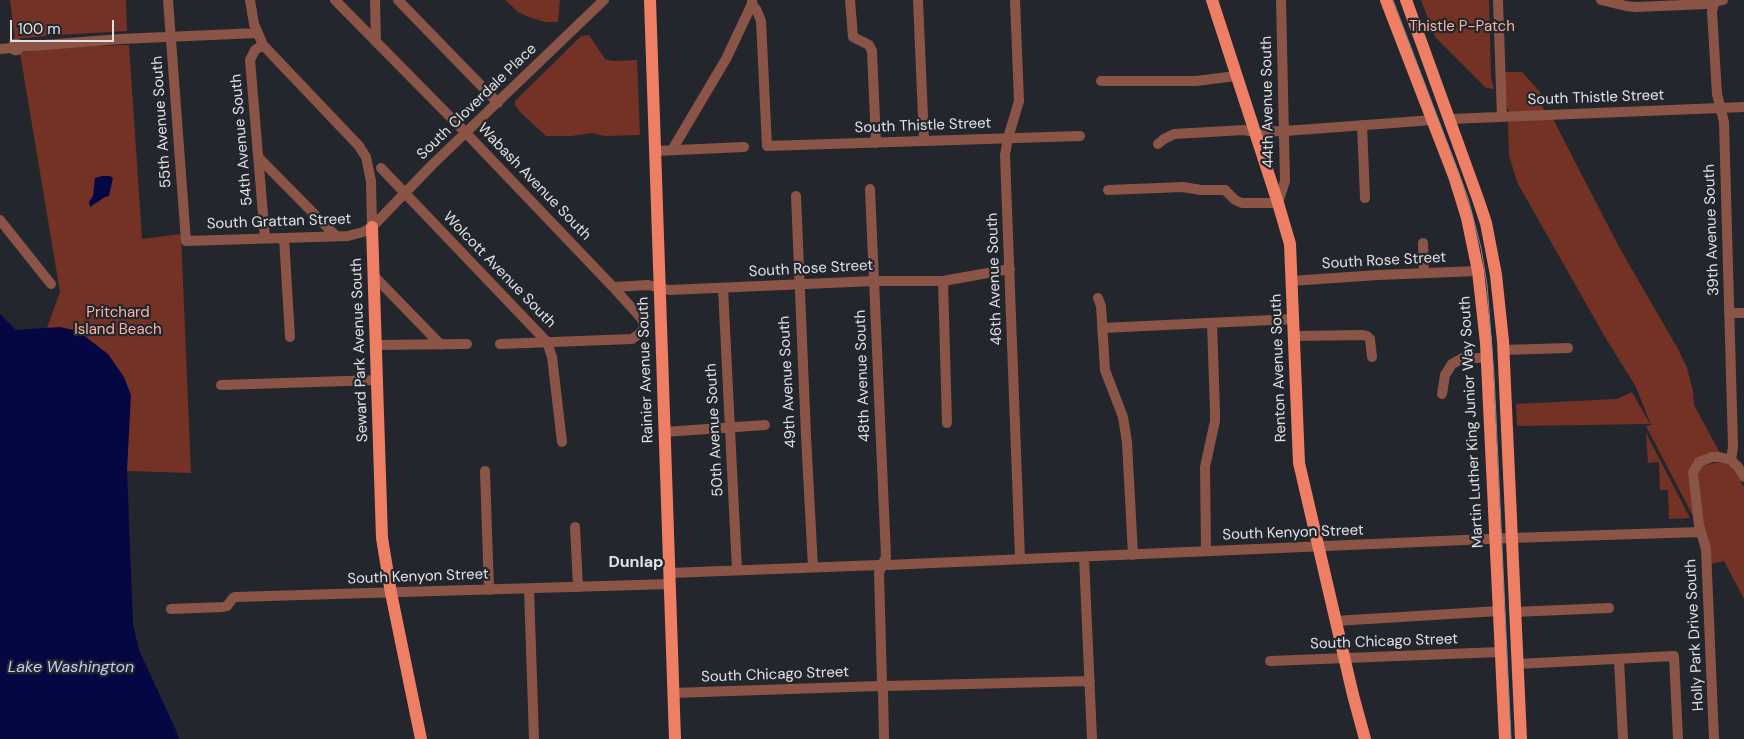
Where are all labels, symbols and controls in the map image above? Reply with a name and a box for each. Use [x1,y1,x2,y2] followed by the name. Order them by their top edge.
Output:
[12,10,116,42] scale bar
[1409,18,1515,36] park label: Thistle P-Patch
[18,19,61,39] text: 100 m
[1258,36,1278,168] street label: 44th Avenue South
[413,40,541,164] street label: South Cloverdale Place
[148,55,176,189] street label: 55th Avenue South
[227,73,257,207] street label: 54th Avenue South
[1527,87,1665,109] street label: South Thistle Street
[854,115,992,137] street label: South Thistle Street
[474,120,594,244] street label: Wabash Avenue South
[1701,164,1723,296] street label: 39th Avenue South
[439,208,559,332] street label: Wolcott Avenue South
[206,210,352,234] street label: South Grattan Street
[984,212,1006,346] street label: 46th Avenue South
[1321,249,1447,273] street label: South Rose Street
[748,257,874,281] street label: South Rose Street
[348,258,372,442] street label: Seward Park Avenue South
[1267,294,1291,442] street label: Renton Avenue South
[1456,296,1488,548] street label: Martin Luther King Junior Way South
[634,297,658,443] street label: Rainier Avenue South
[74,304,162,339] park label: Pritchard Island Beach
[852,310,874,442] street label: 48th Avenue South
[776,315,800,449] street label: 49th Avenue South
[703,363,727,497] street label: 50th Avenue South
[1222,522,1364,544] street label: South Kenyon Street
[608,553,664,573] district label: Dunlap
[1682,559,1708,711] street label: Holly Park Drive South
[347,566,489,588] street label: South Kenyon Street
[1310,630,1458,654] street label: South Chicago Street
[8,658,134,678] water label: Lake Washington
[701,663,849,687] street label: South Chicago Street

